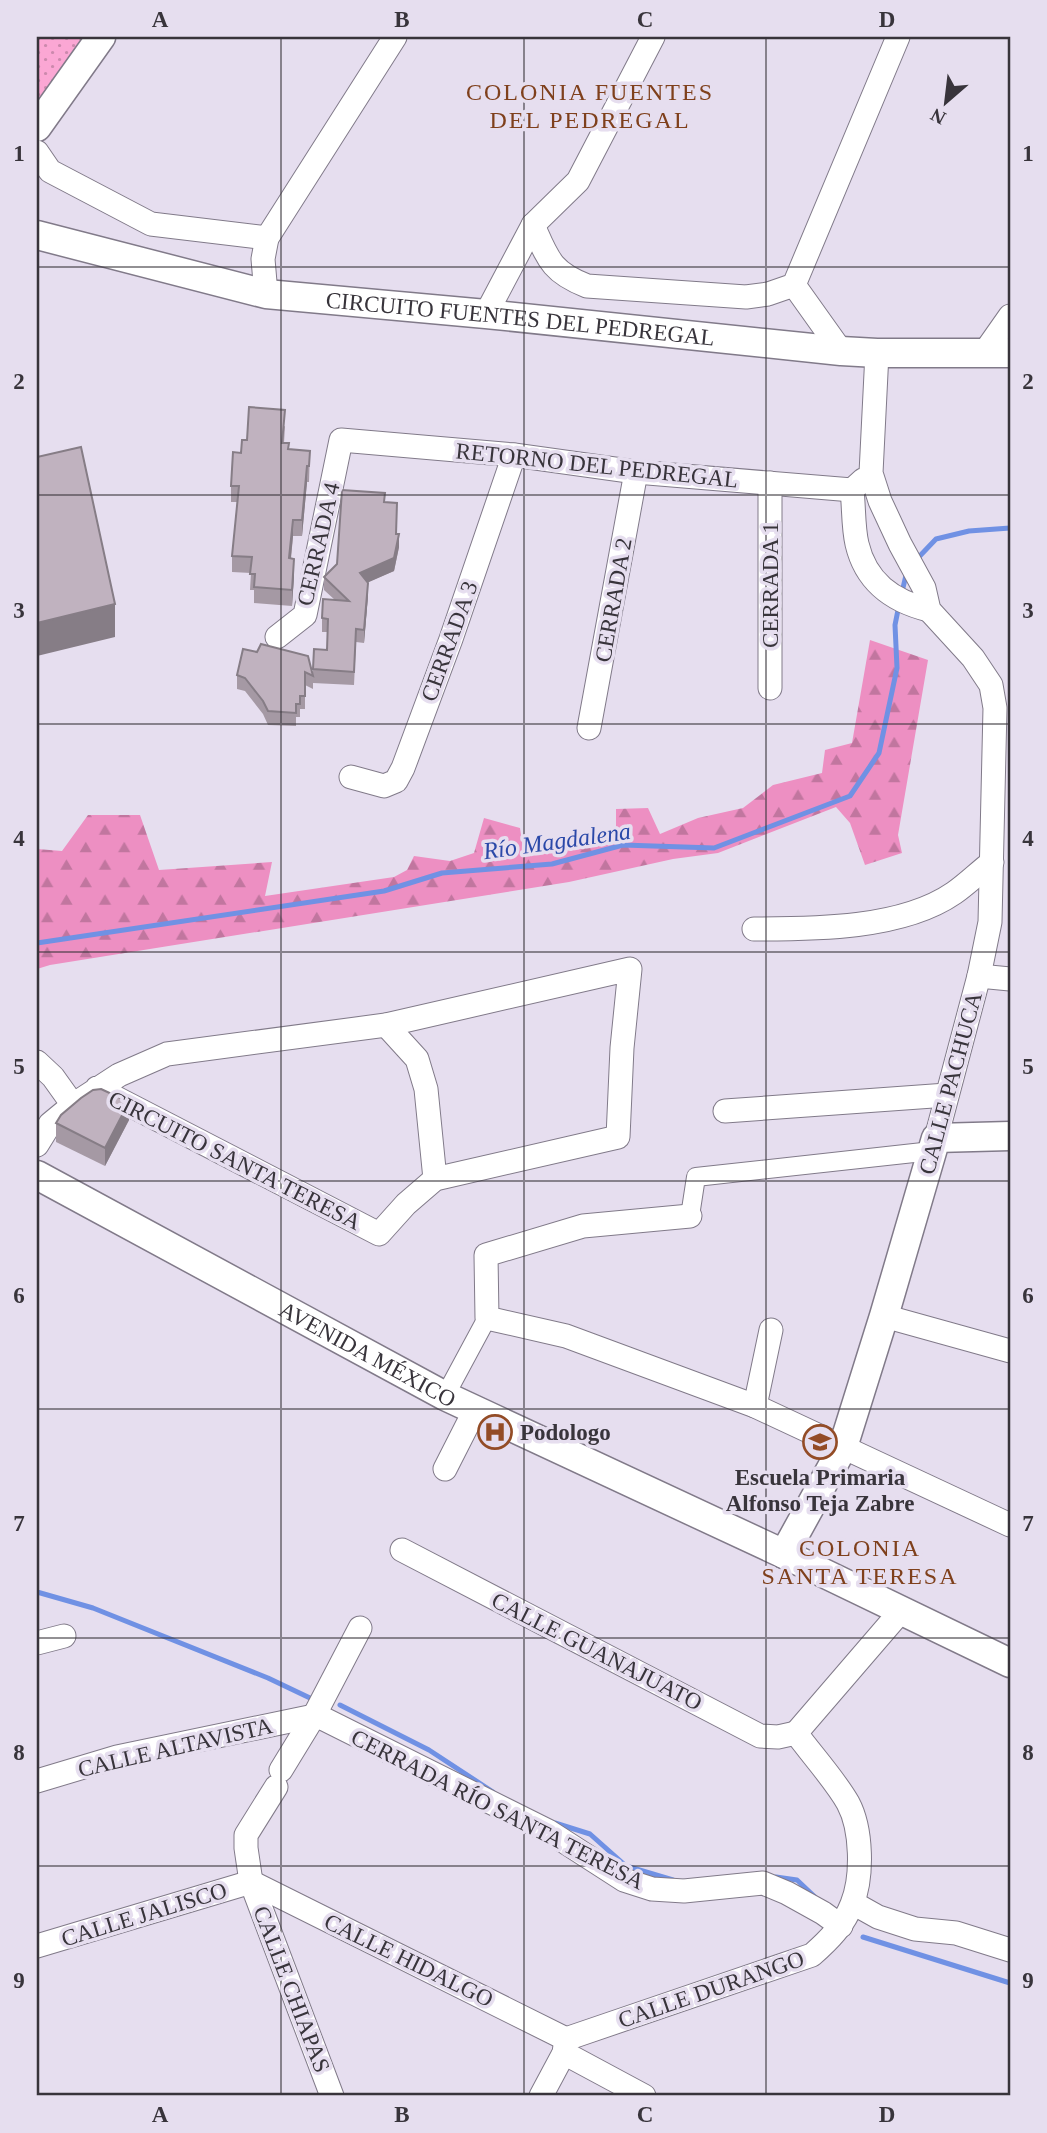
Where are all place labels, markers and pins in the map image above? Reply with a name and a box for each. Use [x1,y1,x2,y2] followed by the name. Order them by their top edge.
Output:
[476,1413,514,1451] hospital icon: Podologo
[520,1420,611,1445] place label: Podologo
[801,1423,839,1461] school or university icon: Escuela Primaria Alfonso Teja Zabre
[726,1465,914,1516] place label: Escuela Primaria Alfonso Teja Zabre

